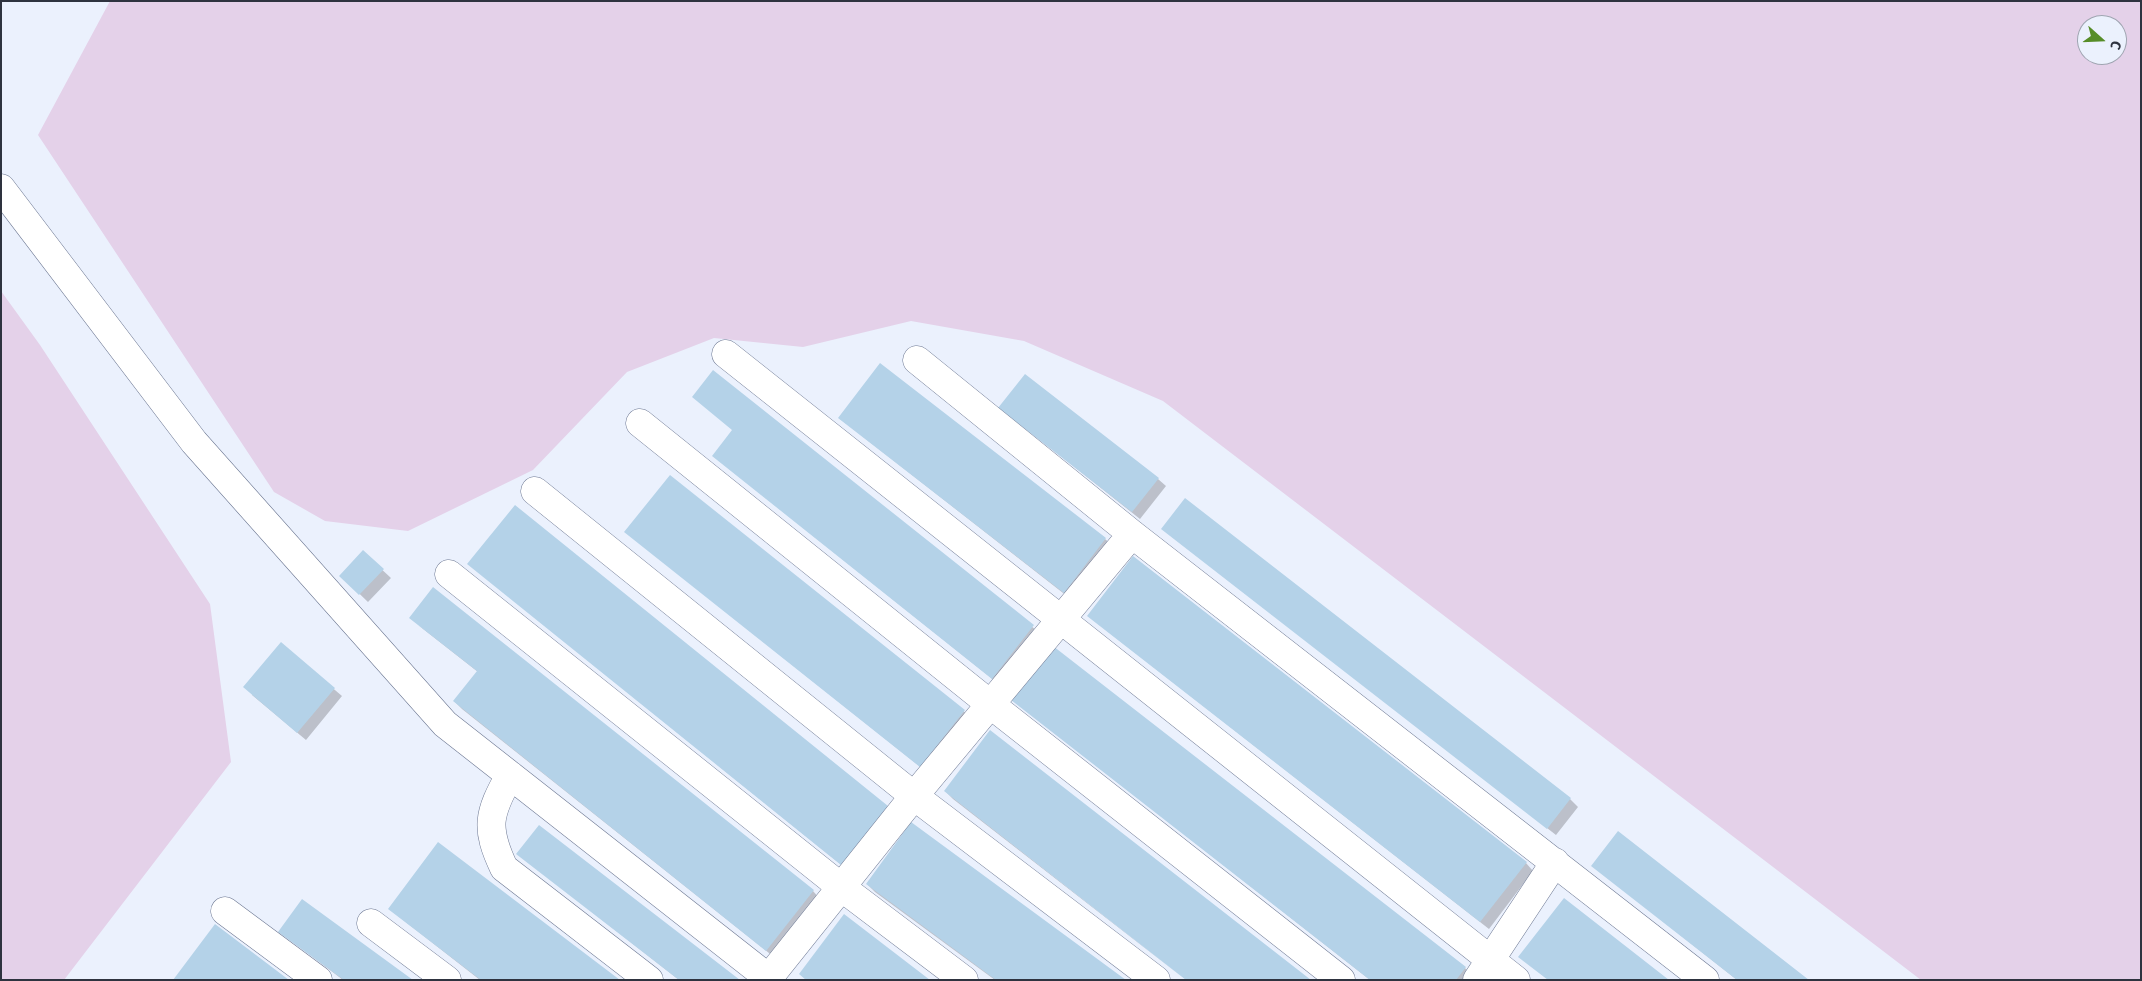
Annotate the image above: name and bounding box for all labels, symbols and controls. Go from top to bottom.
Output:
north arrow [2077,15,2127,65]
text: С [2106,38,2125,52]

